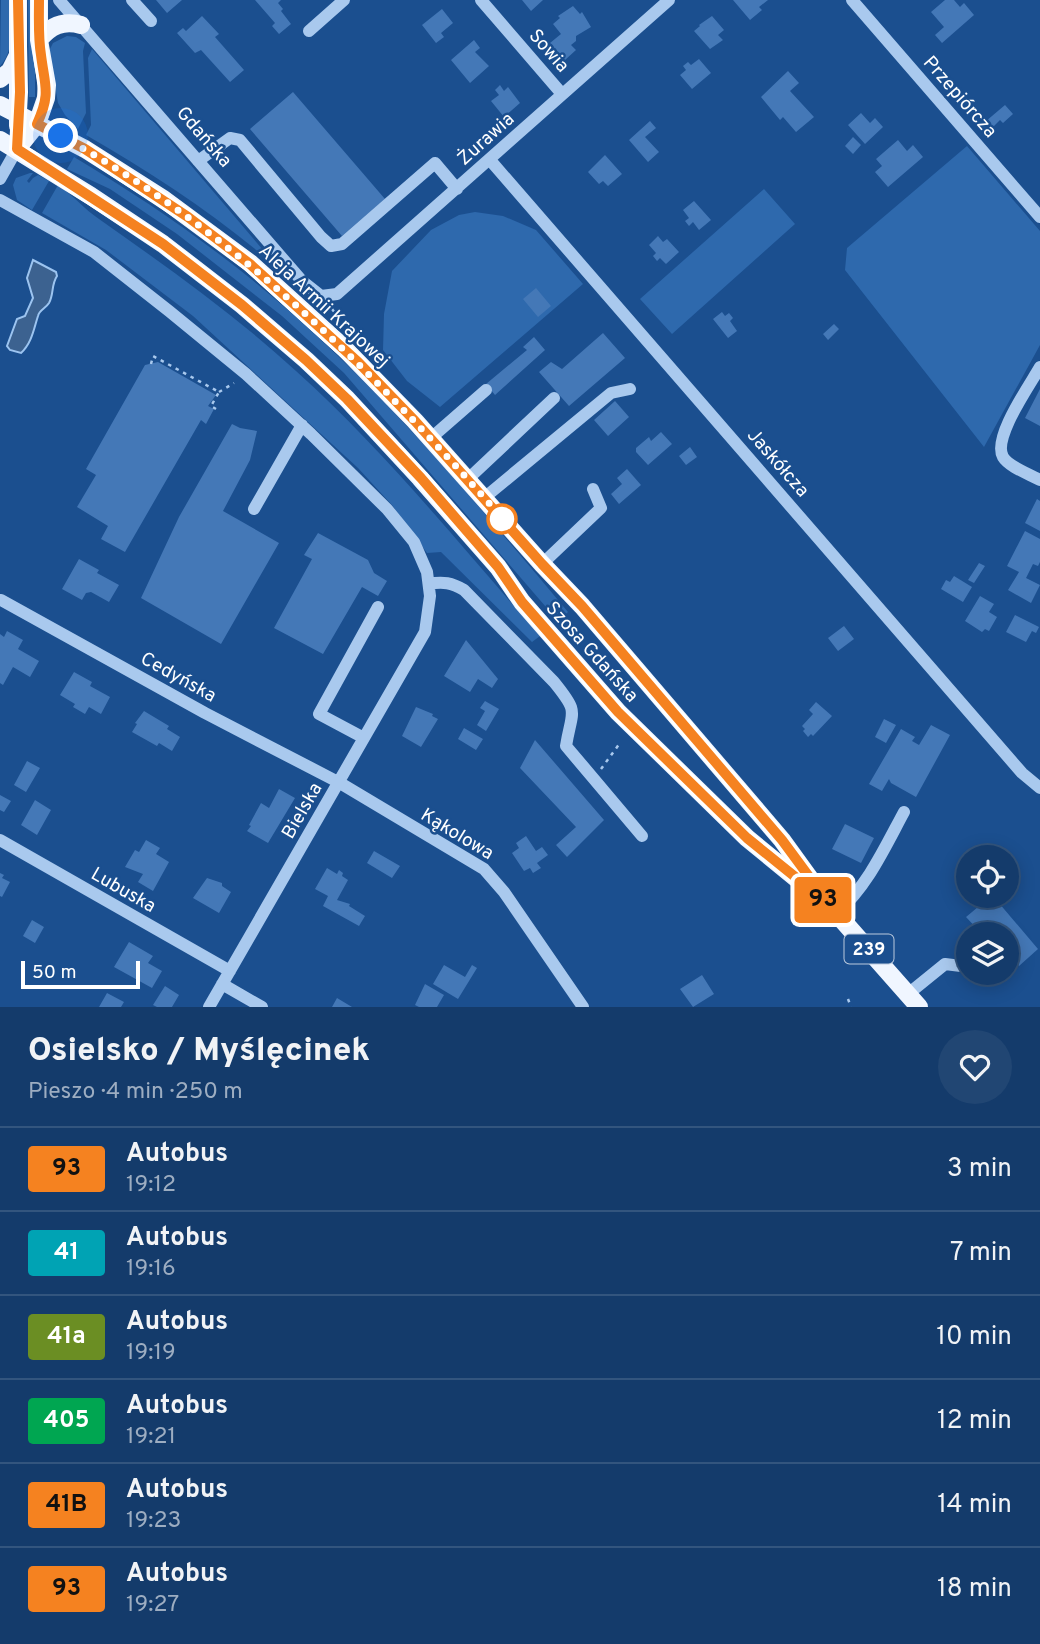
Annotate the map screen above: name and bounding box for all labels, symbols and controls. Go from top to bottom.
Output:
street label: Sowia [523,25,574,78]
street label: Przepiórcza [917,51,1002,143]
street label: Gdańska [170,102,237,173]
street label: Żurawia [452,107,520,171]
your location [43,118,78,153]
street label: Aleja Armii Krajowej [253,239,394,373]
street label: Jaskółcza [741,424,814,503]
unlabelled marker [487,504,517,534]
street label: Szosa Gdańska [540,597,643,708]
street label: Cedyńska [136,647,220,708]
street label: Bielska [277,779,328,843]
street label: Kąkolowa [416,804,498,866]
map controls [956,845,1019,985]
button: locate [956,845,1019,908]
street label: Lubuska [86,863,160,919]
line badge: 93 [792,877,854,923]
text: 93 [808,885,838,915]
button: layers [956,922,1019,985]
road number: 239 [844,934,894,964]
scale bar [21,958,140,990]
text: 50 m [32,961,77,985]
button: heart [938,1030,1012,1104]
text: Osielsko / Myślęcinek [28,1031,370,1073]
text: Pieszo · 4 min · 250 m [28,1078,243,1107]
text: Autobus [126,1138,228,1171]
text: 3 min [947,1153,1012,1186]
text: 93 [52,1154,81,1184]
text: 19:12 [126,1171,176,1200]
text: Autobus [126,1222,228,1255]
text: 7 min [950,1237,1012,1270]
text: 41 [54,1238,79,1268]
text: 19:16 [126,1255,176,1284]
text: Autobus [126,1306,228,1339]
text: 10 min [936,1321,1012,1354]
text: 41a [47,1322,86,1352]
text: 19:19 [126,1339,176,1368]
text: Autobus [126,1390,228,1423]
text: 12 min [937,1405,1012,1438]
text: 405 [44,1406,89,1436]
text: 19:21 [126,1423,176,1452]
text: Autobus [126,1474,228,1507]
text: 14 min [937,1489,1012,1522]
text: 41B [46,1490,87,1520]
text: 19:23 [126,1507,181,1536]
text: Autobus [126,1558,228,1591]
text: 18 min [937,1573,1012,1606]
text: 93 [52,1574,81,1604]
text: 19:27 [126,1591,179,1620]

